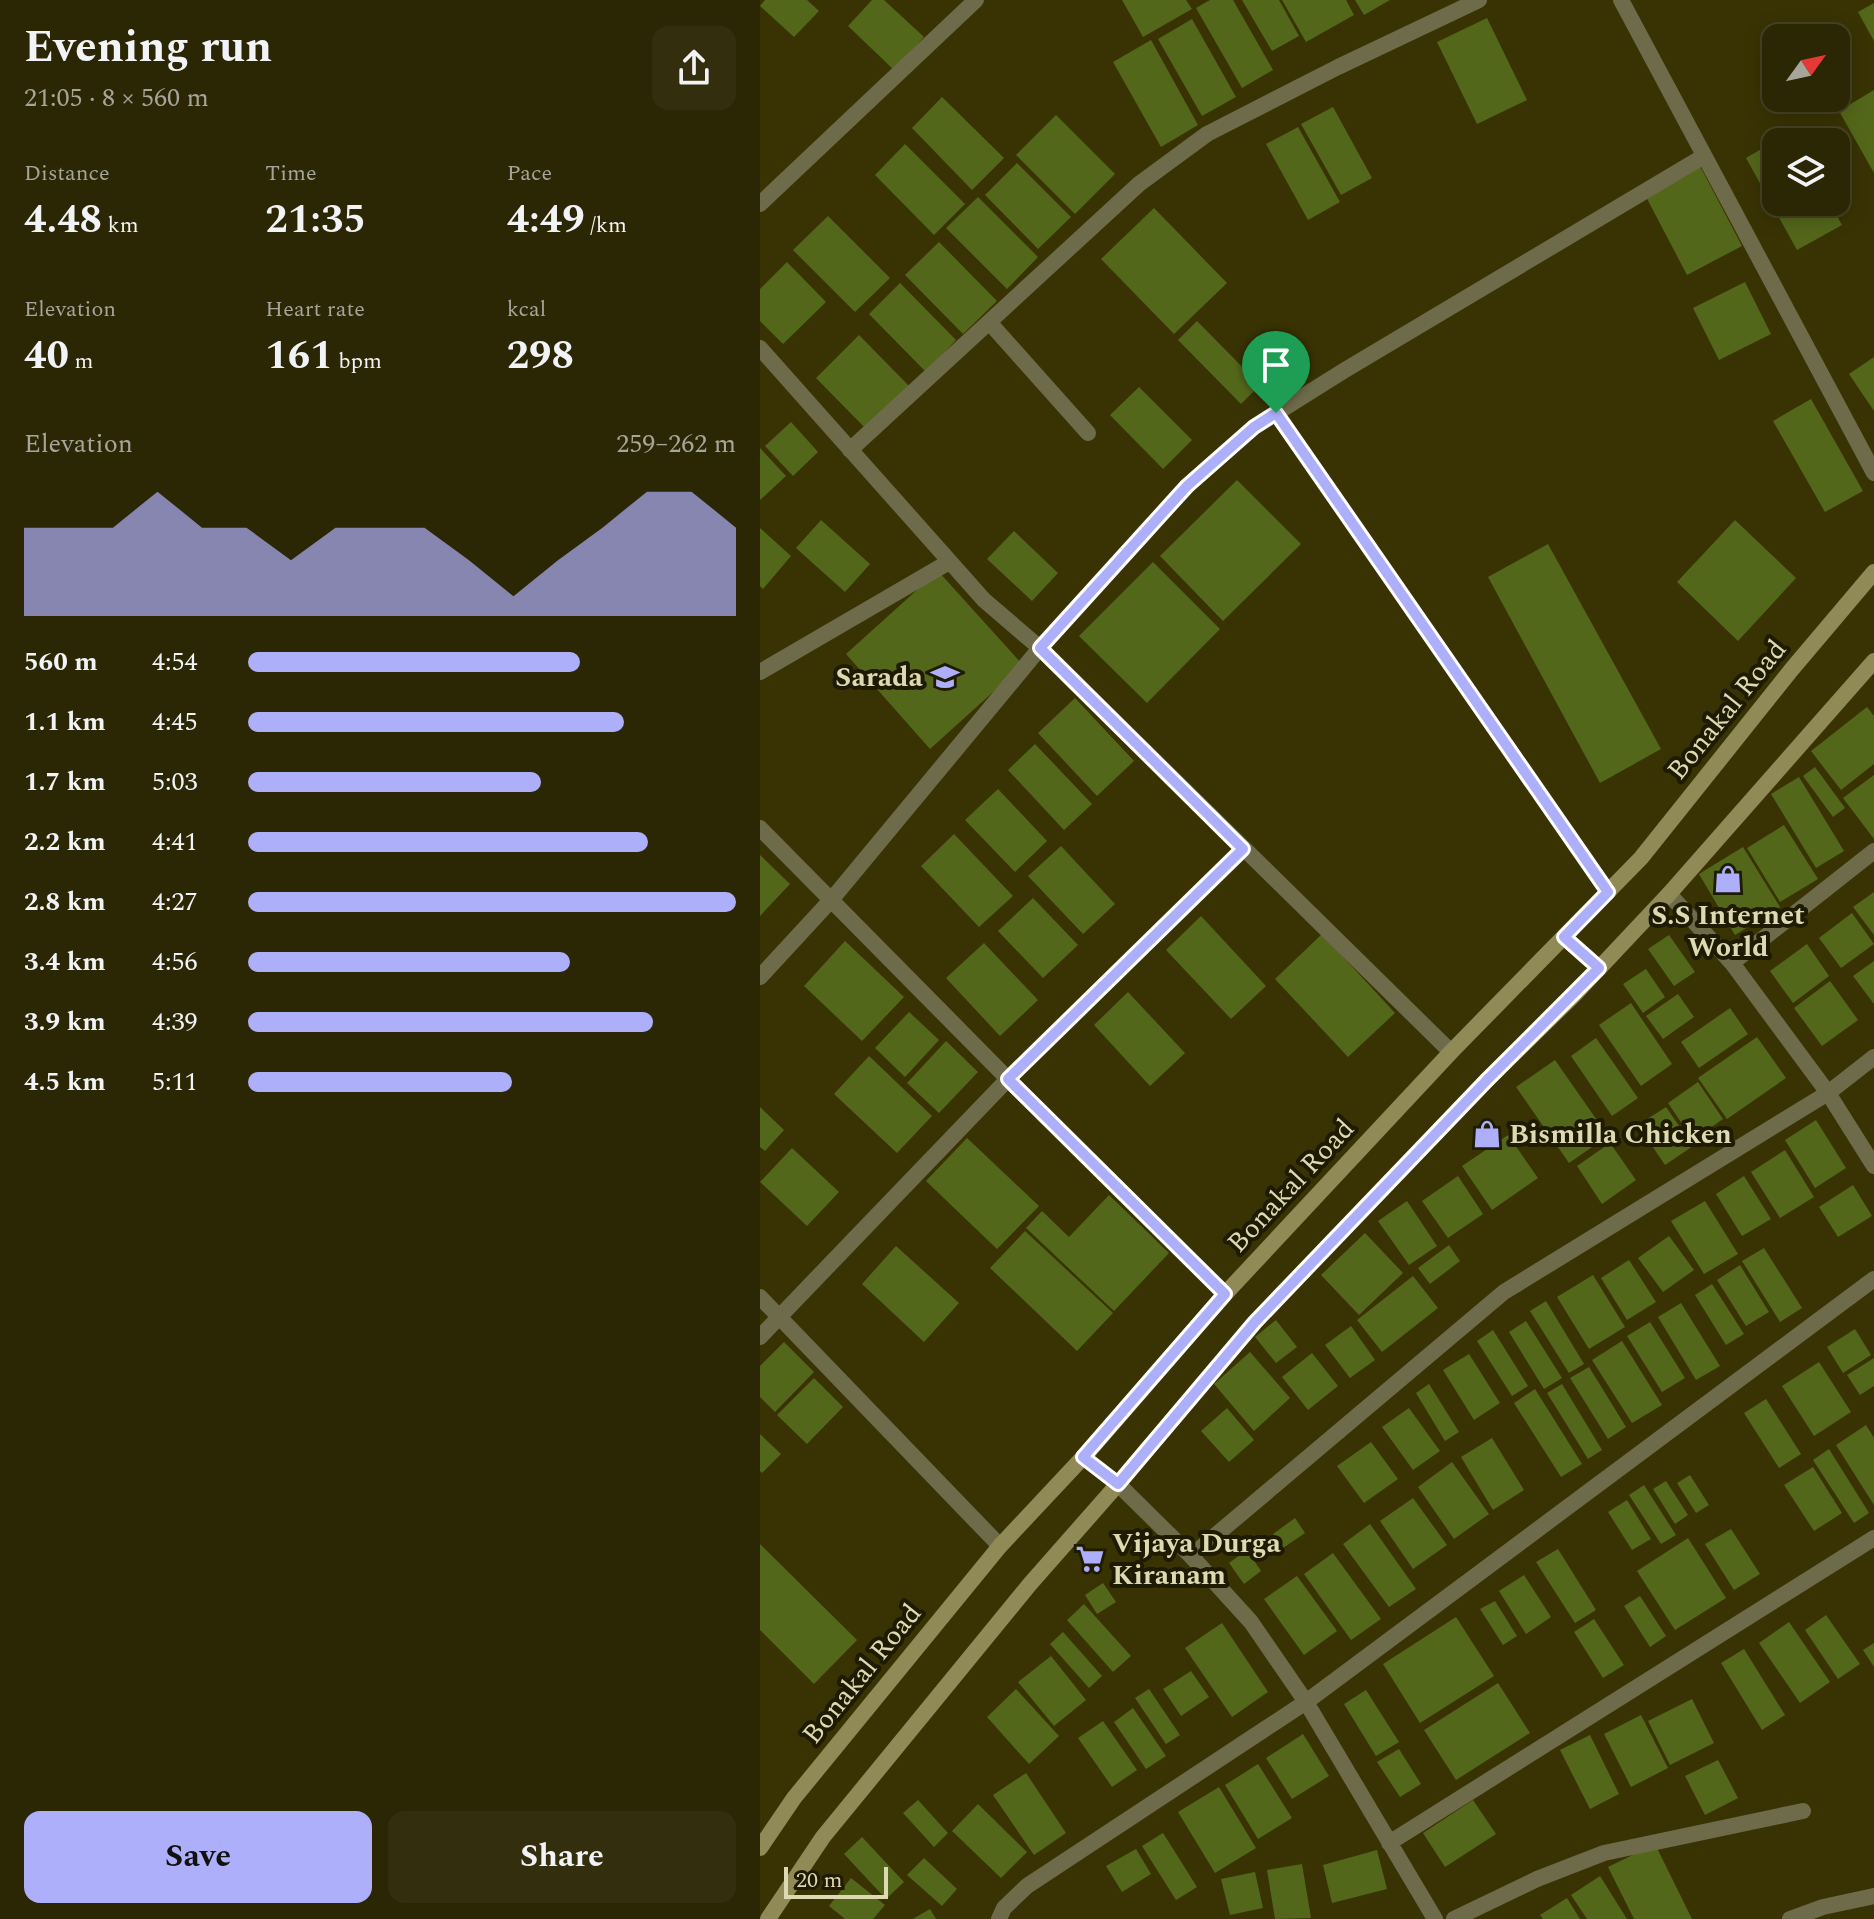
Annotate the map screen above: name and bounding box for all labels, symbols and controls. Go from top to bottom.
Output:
text: Evening run [24,14,272,81]
north arrow [1762,24,1850,112]
map controls [1762,24,1850,216]
button: share [652,26,736,110]
text: 21:05 · 8 × 560 m [24,78,209,118]
button: layers [1762,128,1850,216]
text: Distance [24,157,110,190]
text: Time [265,157,317,190]
text: Pace [507,157,552,190]
text: 4.48 [24,190,102,251]
text: 21:35 [265,190,366,251]
text: 4:49 [507,190,585,251]
text: km [102,209,139,242]
text: /km [585,209,627,242]
text: Elevation [24,293,116,326]
text: Heart rate [265,293,365,326]
text: kcal [507,293,546,326]
text: 40 [24,326,69,387]
text: 161 [265,326,333,387]
text: 298 [507,326,574,387]
pin [1242,331,1310,413]
icon: arrive [1254,343,1298,387]
text: m [69,345,93,378]
text: bpm [333,345,382,378]
text: Elevation [24,424,133,464]
text: 259–262 m [616,424,736,464]
street label: Bonakal Road [1657,630,1797,790]
text: 560 m [24,642,98,682]
text: 4:54 [152,642,198,682]
place label: Sarada [835,656,924,699]
school or university icon: Sarada [930,662,960,692]
text: 1.1 km [24,702,106,742]
text: 4:45 [152,702,198,742]
text: 1.7 km [24,762,106,802]
text: 5:03 [152,762,198,802]
text: 2.2 km [24,822,106,862]
text: 4:41 [152,822,198,862]
shop icon: S.S Internet World [1713,864,1743,894]
text: 2.8 km [24,882,106,922]
text: 4:27 [152,882,198,922]
place label: S.S Internet World [1651,894,1805,969]
text: 3.4 km [24,942,106,982]
text: 4:56 [152,942,198,982]
text: 3.9 km [24,1002,106,1042]
text: 4:39 [152,1002,198,1042]
text: 4.5 km [24,1062,106,1102]
text: 5:11 [152,1062,198,1102]
street label: Bonakal Road [1217,1109,1365,1263]
place label: Bismilla Chicken [1509,1113,1732,1156]
shop icon: Bismilla Chicken [1472,1119,1502,1149]
place label: Vijaya Durga Kiranam [1112,1522,1281,1597]
supermarket icon: Vijaya Durga Kiranam [1075,1544,1105,1574]
street label: Bonakal Road [792,1594,932,1754]
button: Save [24,1811,372,1903]
button: Share [388,1811,736,1903]
scale bar [784,1863,888,1899]
text: 20 m [796,1864,842,1897]

